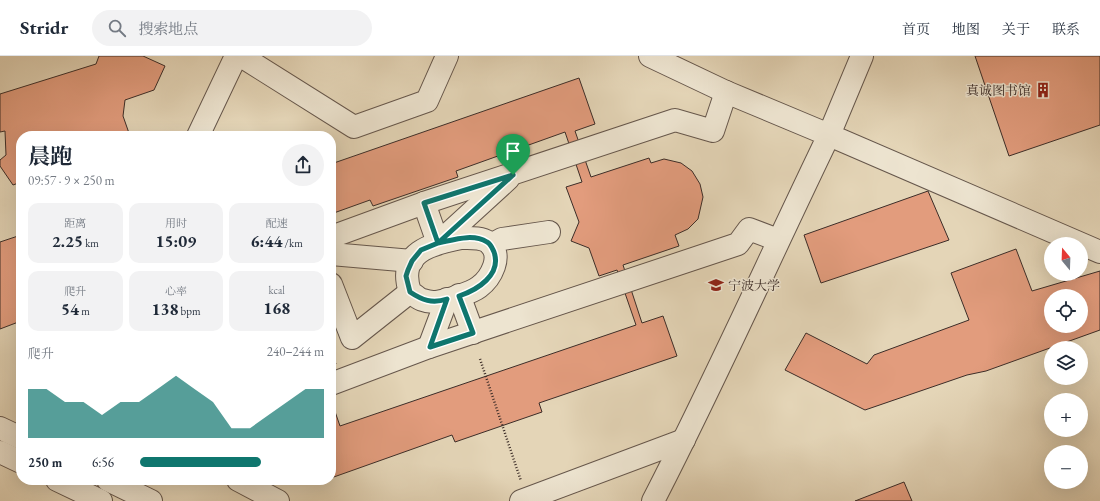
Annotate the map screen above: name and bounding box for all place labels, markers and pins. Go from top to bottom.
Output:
building icon: 真诚图书馆 [1034,81,1052,99]
place label: 真诚图书馆 [966,82,1031,99]
pin [496,134,530,175]
school or university icon: 宁波大学 [707,276,725,294]
place label: 宁波大学 [728,277,780,294]

